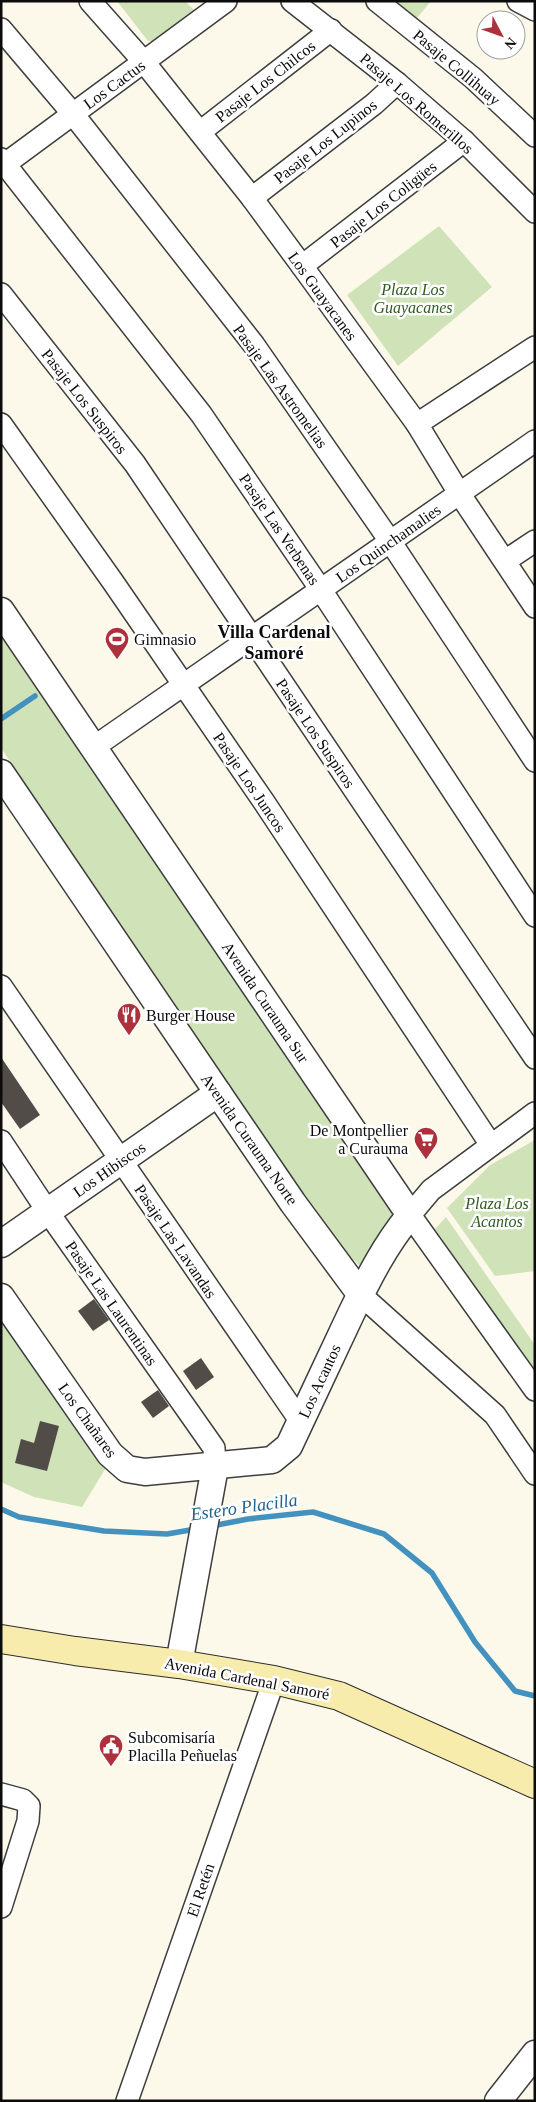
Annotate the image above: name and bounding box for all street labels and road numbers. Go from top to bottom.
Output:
street label: Pasaje Collihuay [409,26,504,109]
street label: Pasaje Los Chilcos [212,37,319,126]
street label: Pasaje Los Romerillos [356,50,477,158]
street label: Los Cactus [80,57,148,112]
street label: Pasaje Los Lupinos [271,96,381,187]
street label: Pasaje Los Coligües [327,158,440,252]
street label: Los Guayacanes [284,249,360,344]
street label: Pasaje Las Astromelias [229,321,331,452]
street label: Pasaje Los Suspiros [38,346,131,458]
street label: Pasaje Las Verbenas [235,471,323,589]
street label: Los Quinchamalies [333,501,444,586]
street label: Pasaje Los Suspiros [272,675,358,792]
street label: Pasaje Los Juncos [209,729,289,836]
street label: Avenida Curauma Sur [219,939,313,1066]
street label: Avenida Curauma Norte [198,1070,301,1208]
street label: Los Hibiscos [70,1138,149,1200]
street label: Pasaje Las Lavandas [130,1181,220,1302]
street label: Pasaje Las Laurentinas [62,1238,161,1369]
street label: Los Acantos [295,1342,344,1421]
street label: Los Chañares [55,1380,120,1461]
street label: Avenida Cardenal Samoré [163,1654,331,1703]
street label: El Retén [183,1861,218,1919]

